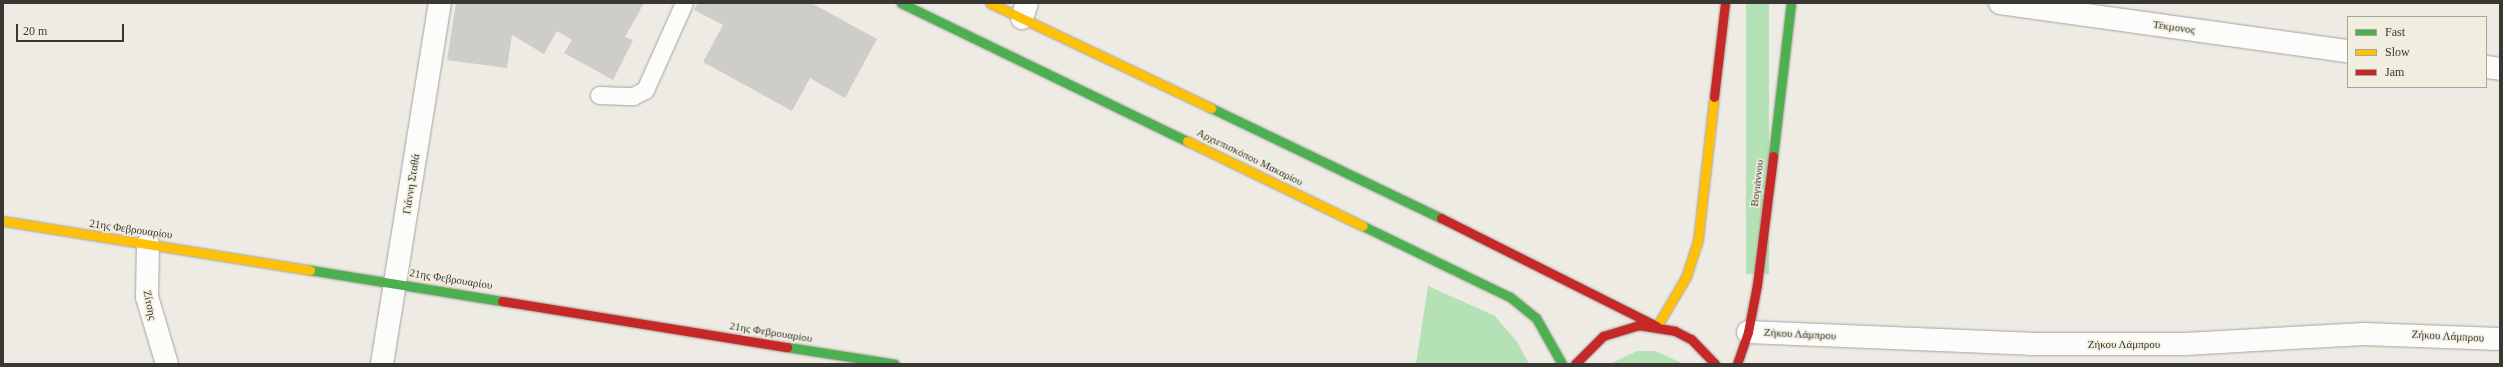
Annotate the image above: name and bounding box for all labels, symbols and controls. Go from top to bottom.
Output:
scale bar [18,16,126,42]
legend [2347,16,2487,88]
street label: Τέκμονος [2152,18,2196,36]
text: 20 m [23,24,47,38]
text: Fast [2385,25,2405,39]
text: Slow [2385,45,2410,59]
text: Jam [2385,65,2404,79]
street label: Αρχιεπισκόπου Μακαρίου [1195,126,1305,188]
street label: Γιάννη Σταθά [400,153,422,215]
street label: Βογιάννου [1748,159,1766,207]
street label: 21ης Φεβρουαρίου [89,217,173,241]
street label: 21ης Φεβρουαρίου [409,266,493,292]
street label: Ζίτσης [141,289,159,321]
street label: 21ης Φεβρουαρίου [729,319,813,345]
street label: Ζήκου Λάμπρου [1763,325,1837,343]
street label: Ζήκου Λάμπρου [2411,327,2485,345]
street label: Ζήκου Λάμπρου [2087,337,2161,351]

